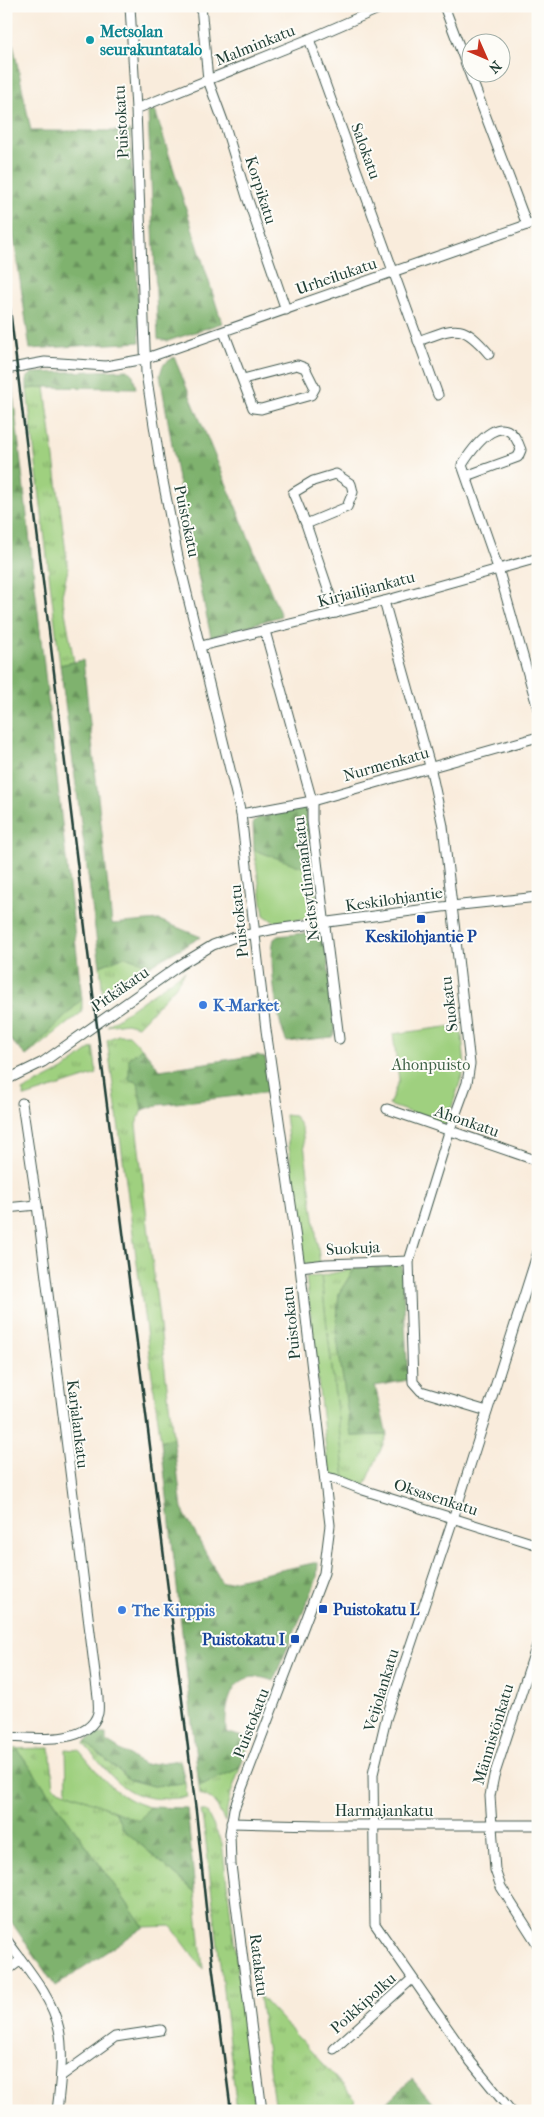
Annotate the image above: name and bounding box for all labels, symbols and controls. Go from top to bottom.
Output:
street label: Malminkatu [212,20,298,70]
place label: Metsolan seurakuntatalo [99,22,202,59]
north arrow [462,32,512,82]
marker: Metsolan seurakuntatalo [84,34,96,46]
text: N [485,57,505,77]
street label: Puistokatu [110,85,132,159]
street label: Salokatu [347,120,385,182]
street label: Korpikatu [241,154,281,226]
street label: Urheilukatu [293,253,379,299]
street label: Puistokatu [170,483,204,559]
street label: Kirjailijankatu [315,567,417,611]
street label: Nurmenkatu [341,743,431,785]
street label: Neitsytlinnankatu [289,816,323,942]
street label: Puistokatu [226,883,252,959]
street label: Keskilohjantie [344,883,444,915]
marker: Keskilohjantie P [415,913,427,925]
place label: Keskilohjantie P [365,927,477,946]
street label: Pitkäkatu [88,962,152,1016]
street label: Suokatu [436,975,462,1033]
place label: K-Market [213,996,279,1015]
marker: K-Market [197,999,209,1011]
park label: Ahonpuisto [391,1055,470,1074]
street label: Ahonkatu [431,1101,502,1141]
street label: Suokuja [326,1237,381,1259]
street label: Puistokatu [278,1285,304,1361]
street label: Karjalankatu [63,1379,93,1469]
street label: Oksasenkatu [391,1474,481,1520]
place label: Puistokatu L [333,1600,420,1619]
place label: The Kirppis [131,1601,215,1621]
marker: Puistokatu L [317,1603,329,1615]
marker: The Kirppis [116,1604,128,1616]
place label: Puistokatu I [202,1630,286,1649]
marker: Puistokatu I [289,1633,301,1645]
street label: Veijolankatu [359,1646,403,1735]
street label: Männistönkatu [469,1681,517,1787]
street label: Puistokatu [229,1685,273,1761]
street label: Harmajankatu [335,1801,433,1820]
street label: Ratakatu [246,1933,272,1997]
street label: Poikkipolku [326,1969,400,2037]

